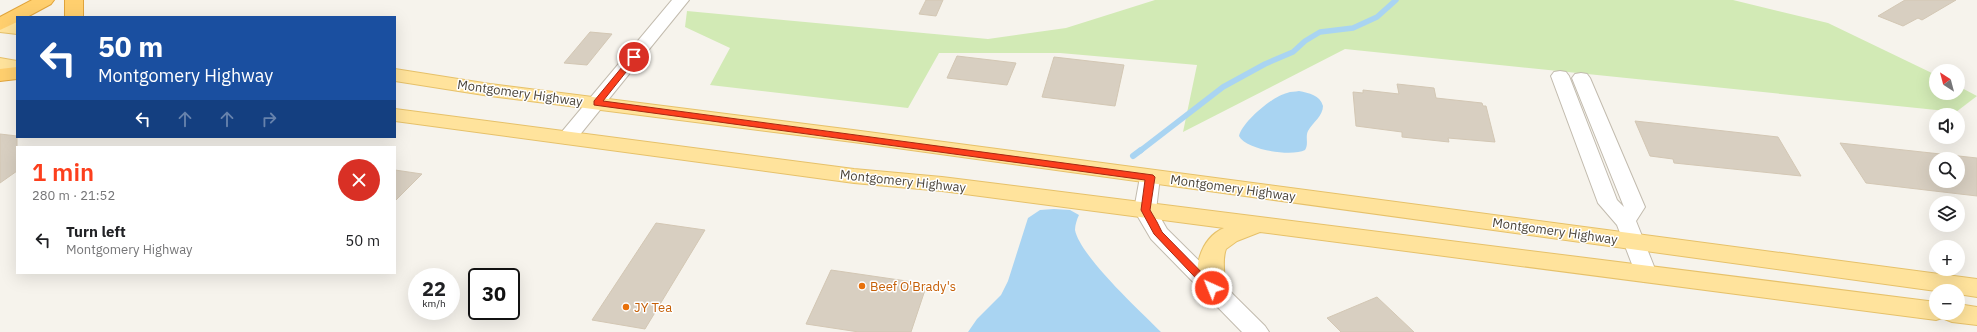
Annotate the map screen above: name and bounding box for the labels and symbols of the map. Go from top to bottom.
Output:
pin [617,40,651,74]
north arrow [1929,64,1965,100]
street label: Montgomery Highway [456,76,584,110]
street label: Montgomery Highway [839,166,967,196]
street label: Montgomery Highway [1169,171,1297,205]
street label: Montgomery Highway [1491,214,1619,248]
position arrow [1191,267,1233,309]
speed limit sign: 30 [468,268,520,320]
place label: Beef O'Brady's [870,278,956,295]
marker: Beef O'Brady's [857,281,867,291]
place label: JY Tea [634,299,672,316]
marker: JY Tea [621,302,631,312]

